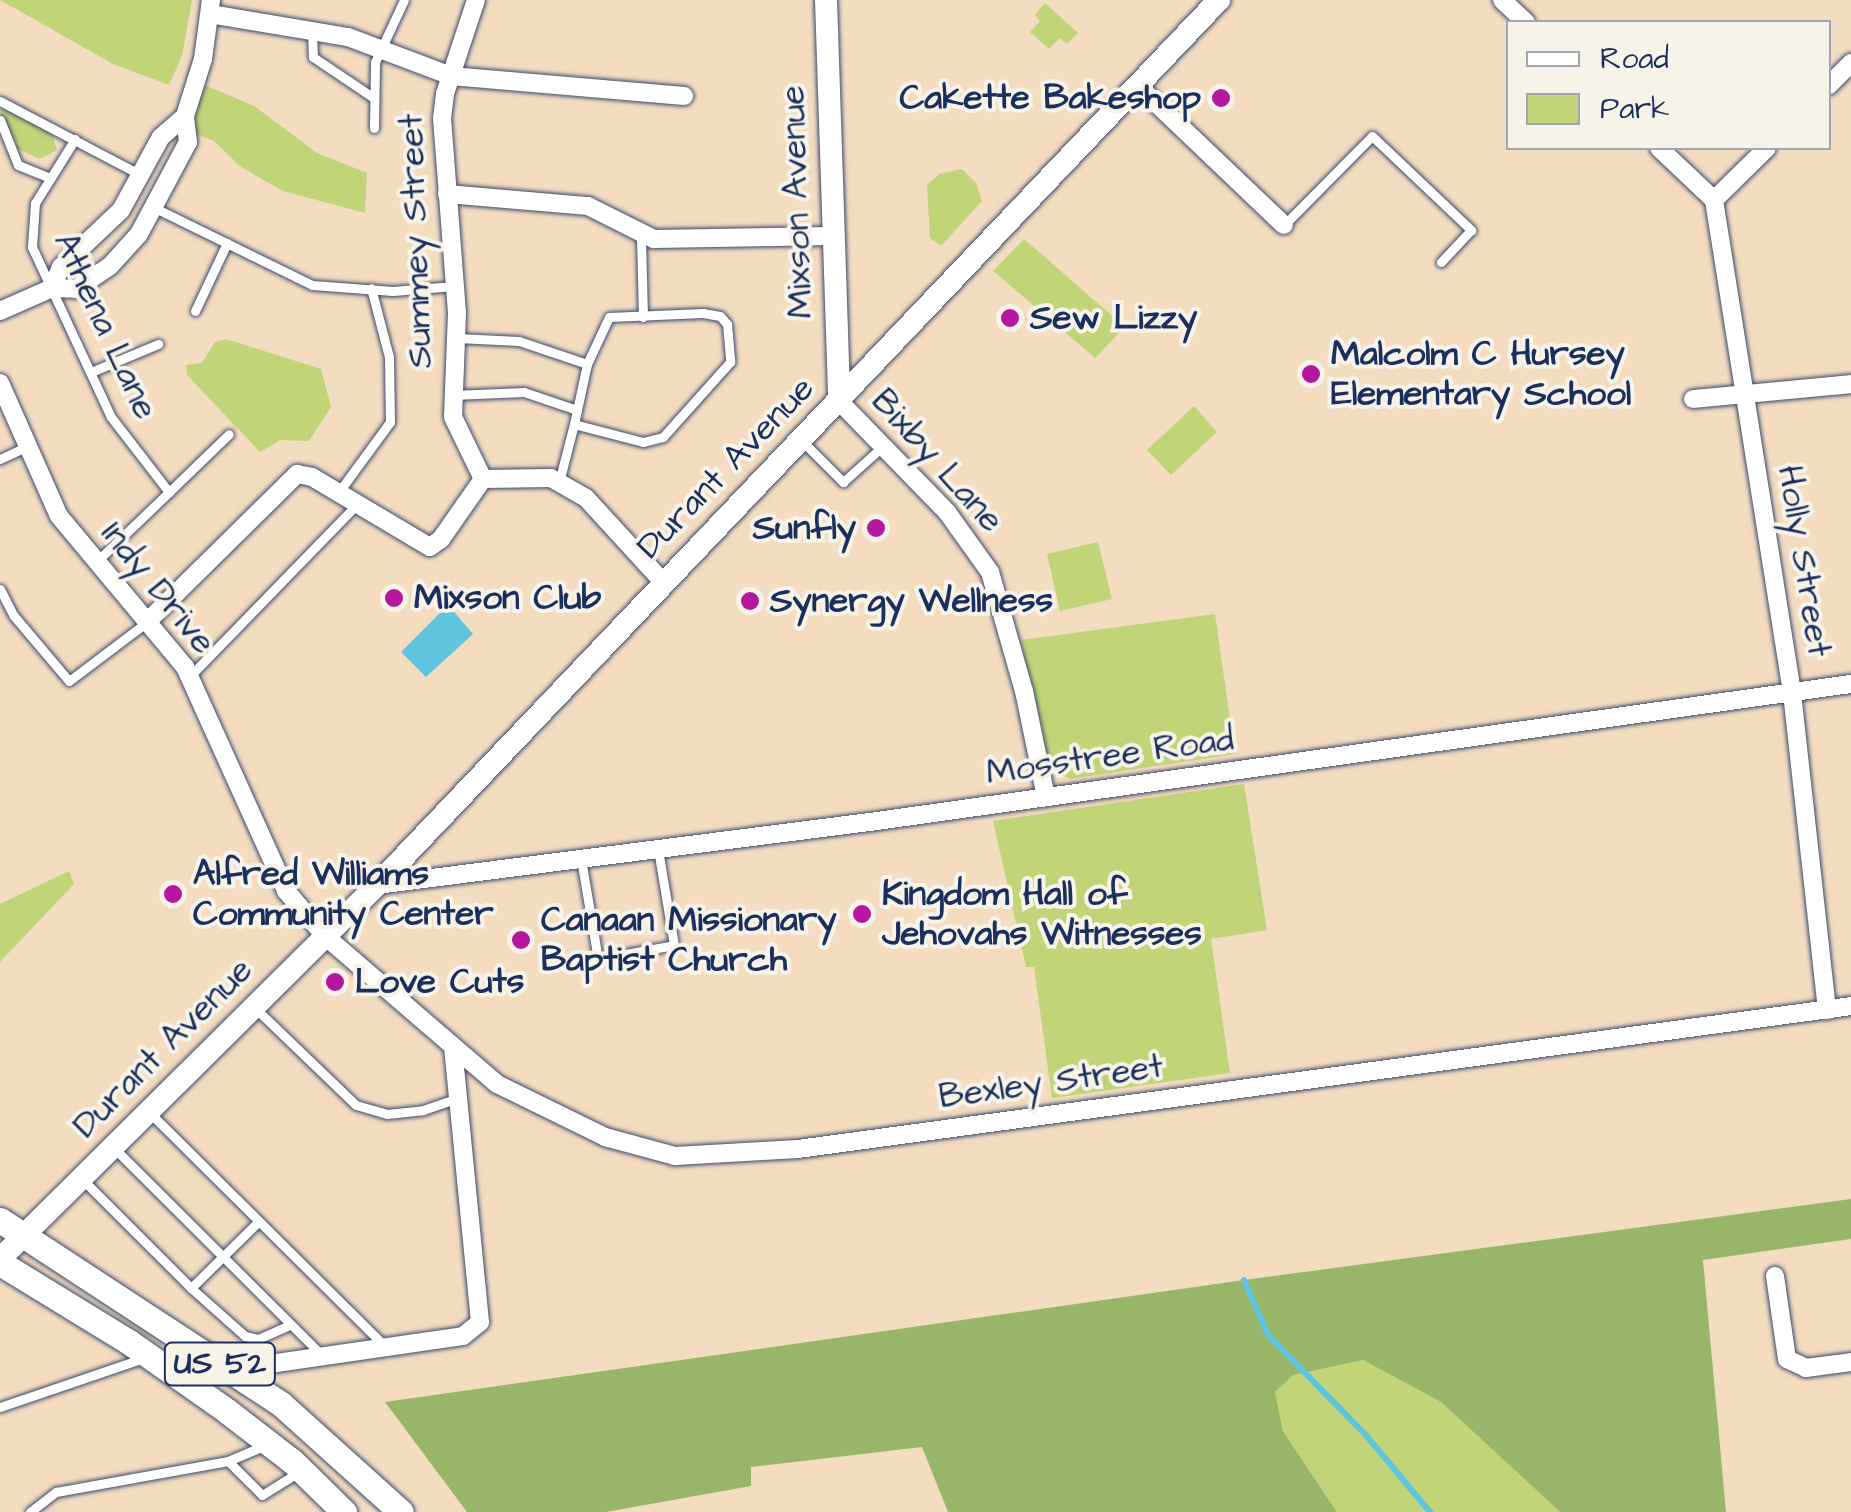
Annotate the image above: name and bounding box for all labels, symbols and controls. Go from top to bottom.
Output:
legend [1506,20,1831,150]
text: Road [1600,38,1669,80]
place label: Cakette Bakeshop [900,77,1201,119]
street label: Mixson Avenue [772,85,822,319]
marker: Cakette Bakeshop [1210,87,1232,109]
text: Park [1600,88,1669,130]
street label: Summey Street [391,113,441,369]
street label: Athena Lane [44,226,166,426]
place label: Sew Lizzy [1030,297,1197,339]
marker: Sew Lizzy [999,307,1021,329]
place label: Malcolm C Hursey Elementary School [1331,333,1631,415]
marker: Malcolm C Hursey Elementary School [1300,363,1322,385]
street label: Durant Avenue [629,368,823,568]
street label: Bixby Lane [862,381,1012,541]
street label: Holly Street [1768,462,1840,660]
place label: Sunfly [753,507,856,549]
street label: Indy Drive [92,513,224,663]
marker: Sunfly [865,517,887,539]
place label: Mixson Club [414,577,601,619]
place label: Synergy Wellness [770,580,1053,622]
marker: Mixson Club [383,587,405,609]
marker: Synergy Wellness [739,590,761,612]
street label: Mosstree Road [984,718,1236,794]
place label: Alfred Williams Community Center [193,853,494,935]
place label: Kingdom Hall of Jehovahs Witnesses [882,873,1202,955]
marker: Alfred Williams Community Center [162,883,184,905]
place label: Canaan Missionary Baptist Church [541,899,836,981]
marker: Kingdom Hall of Jehovahs Witnesses [851,903,873,925]
marker: Canaan Missionary Baptist Church [510,929,532,951]
street label: Durant Avenue [64,949,262,1147]
place label: Love Cuts [355,961,524,1003]
marker: Love Cuts [324,971,346,993]
street label: Bexley Street [936,1045,1166,1119]
road number: US 52 [162,1337,278,1391]

